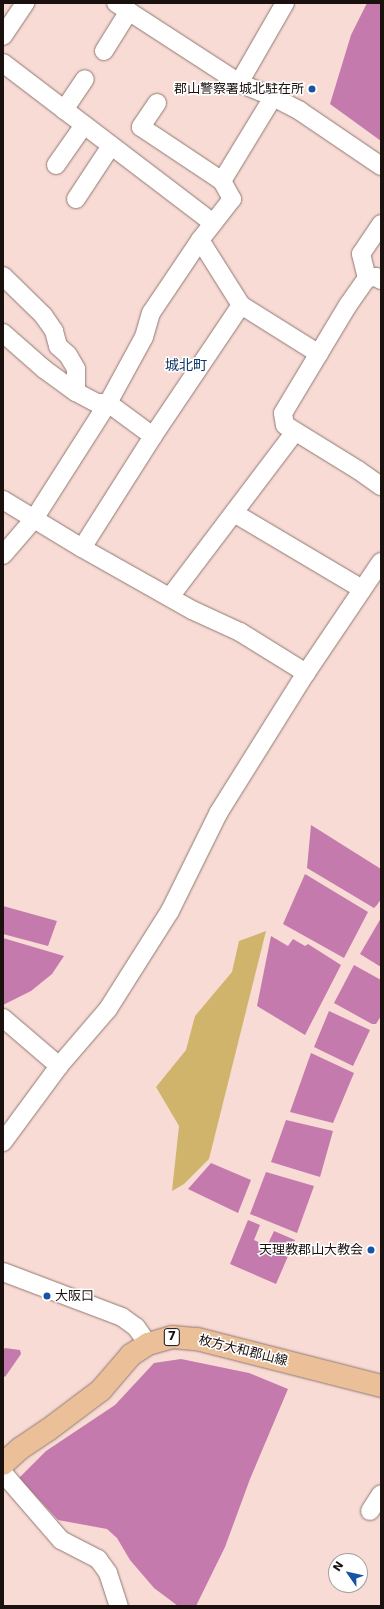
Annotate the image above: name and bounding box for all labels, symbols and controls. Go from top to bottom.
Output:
place label: 郡山警察署城北駐在所 [174,81,304,97]
marker: 郡山警察署城北駐在所 [307,84,317,94]
district label: 城北町 [165,357,207,373]
place label: 天理教郡山大教会 [259,1242,363,1258]
marker: 天理教郡山大教会 [366,1245,376,1255]
place label: 大阪口 [55,1288,94,1304]
marker: 大阪口 [42,1291,52,1301]
road number: 7 [163,1327,181,1347]
street label: 枚方大和郡山線 [197,1332,289,1370]
north arrow [328,1553,368,1593]
text: N [330,1559,346,1574]

